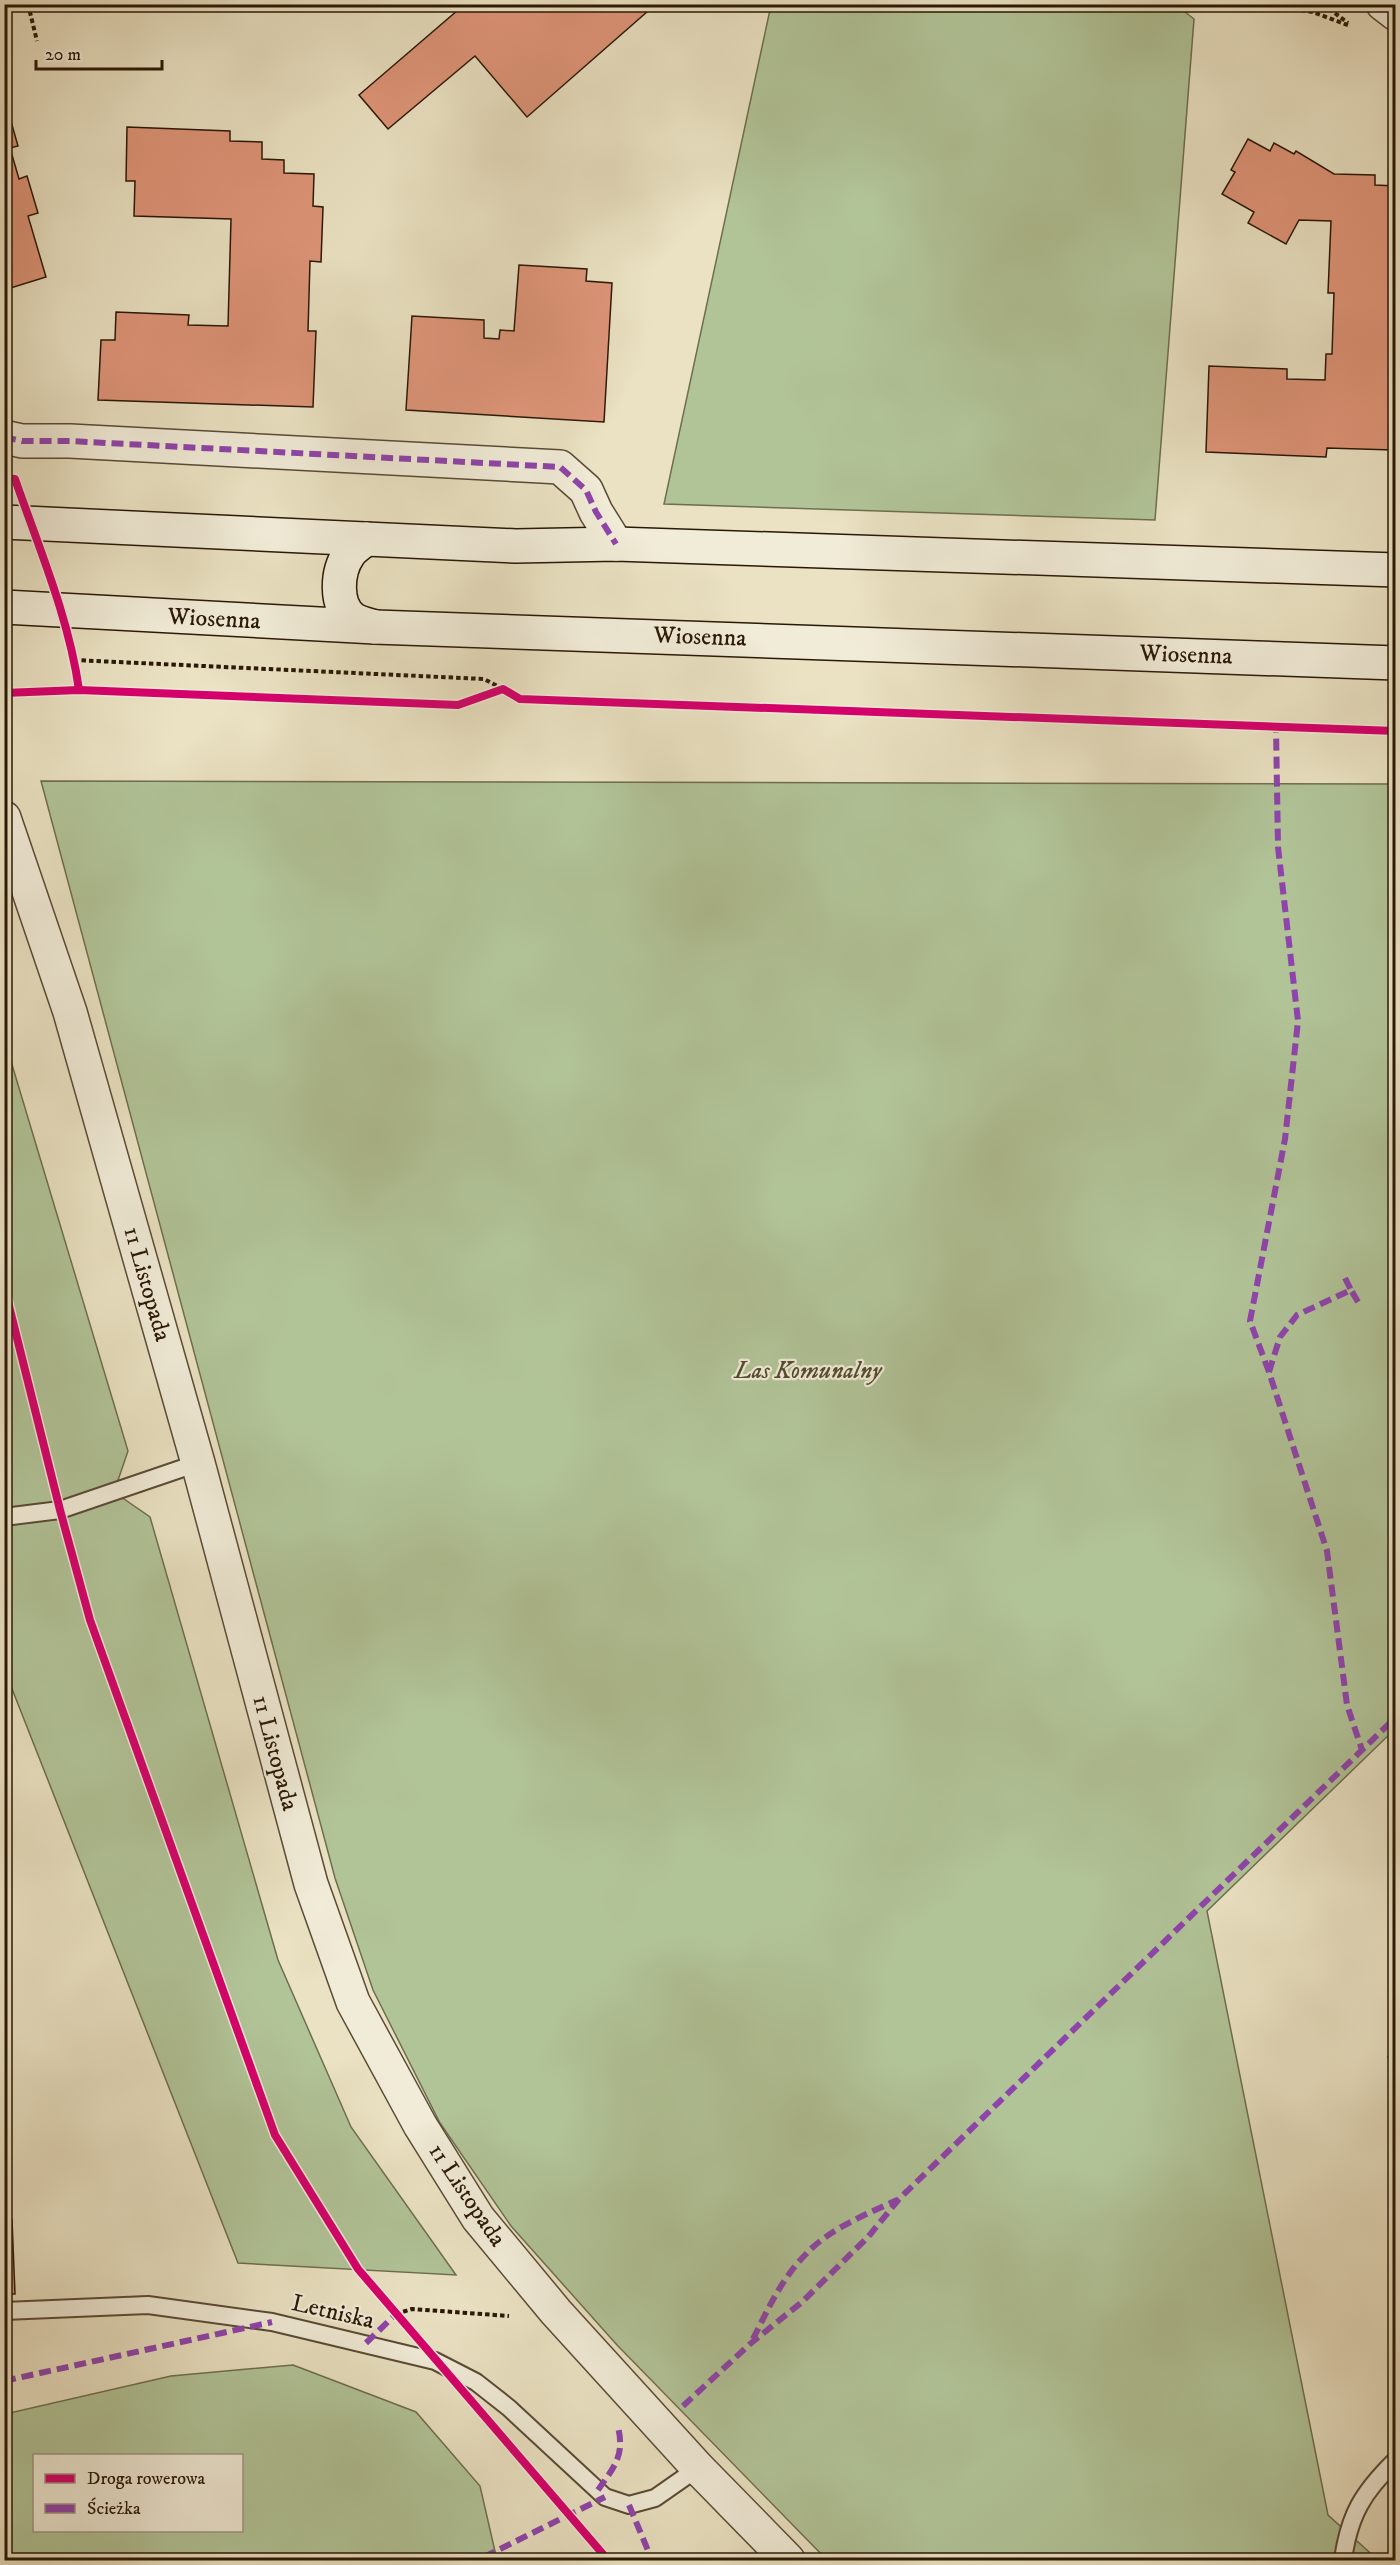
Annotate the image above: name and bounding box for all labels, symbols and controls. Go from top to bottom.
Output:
scale bar [36,33,162,71]
text: 20 m [45,44,81,66]
street label: Wiosenna [166,602,262,636]
street label: Wiosenna [652,620,748,654]
street label: Wiosenna [1138,638,1234,672]
street label: 11 Listopada [116,1223,178,1346]
park label: Las Komunalny [732,1356,883,1386]
street label: 11 Listopada [245,1692,305,1815]
street label: 11 Listopada [422,2138,513,2253]
street label: Letniska [289,2288,378,2336]
legend [33,2454,243,2532]
text: Droga rowerowa [87,2468,205,2490]
text: Ścieżka [87,2497,141,2520]

